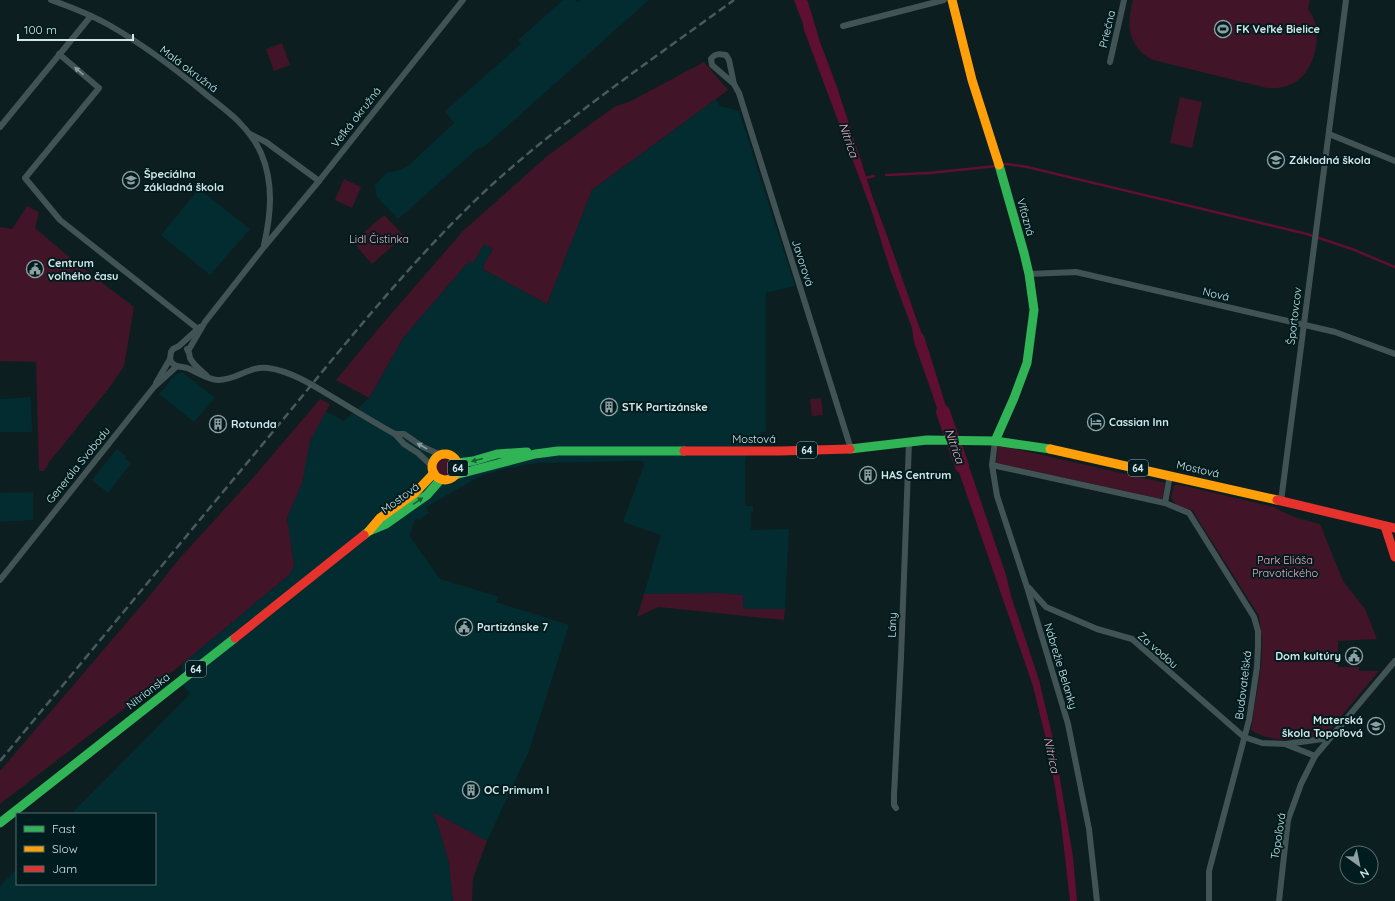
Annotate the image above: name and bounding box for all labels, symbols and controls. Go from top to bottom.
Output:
street label: Priečna [1096,9,1118,49]
scale bar [18,16,133,42]
sports icon: FK Veľké Bielice [1213,19,1233,39]
text: 100 m [24,22,57,37]
place label: FK Veľké Bielice [1236,22,1320,36]
street label: Malá okružná [157,43,221,95]
one-way arrow [74,67,85,76]
street label: Veľká okružná [328,84,384,150]
water label: Nitrica [836,121,862,160]
school or university icon: Základná škola [1266,150,1286,170]
place label: Základná škola [1289,153,1371,167]
place label: Špeciálna základná škola [144,167,224,194]
school or university icon: Špeciálna základná škola [121,170,141,190]
street label: Víťazná [1014,197,1038,237]
park label: Lidl Čistinka [349,232,409,246]
street label: Javorová [789,238,817,288]
place label: Centrum voľného času [48,256,119,283]
public building icon: Centrum voľného času [25,259,45,279]
street label: Nová [1201,284,1231,304]
street label: Športovcov [1284,286,1304,346]
building icon: STK Partizánske [599,397,619,417]
place label: STK Partizánske [622,400,708,414]
hotel icon: Cassian Inn [1086,412,1106,432]
building icon: Rotunda [208,414,228,434]
place label: Cassian Inn [1109,415,1169,429]
place label: Rotunda [231,417,277,431]
street label: Generála Svobodu [43,424,113,506]
water label: Nitrica [942,427,968,466]
street label: Mostová [732,432,776,446]
one-way arrow [416,442,428,449]
road number: 64 [797,442,817,458]
one-way arrow [471,457,483,463]
street label: Mostová [1175,457,1221,481]
road number: 64 [448,460,468,476]
road number: 64 [1128,460,1148,476]
building icon: HAS Centrum [858,465,878,485]
place label: HAS Centrum [881,468,951,482]
street label: Mostová [378,480,422,516]
one-way arrow [412,497,423,505]
park label: Park Eliáša Pravotického [1252,553,1318,580]
street label: Lány [885,612,899,638]
public building icon: Partizánske 7 [454,617,474,637]
place label: Partizánske 7 [477,620,548,634]
street label: Nábrežie Belanky [1041,621,1081,711]
street label: Za vodou [1135,629,1181,671]
public building icon: Dom kultúry [1344,646,1364,666]
place label: Dom kultúry [1275,649,1341,663]
street label: Budovateľská [1232,650,1254,720]
road number: 64 [186,661,206,677]
street label: Nitrianska [123,670,173,712]
place label: Materská škola Topoľová [1282,713,1363,740]
school or university icon: Materská škola Topoľová [1366,716,1386,736]
water label: Nitrica [1041,736,1063,775]
building icon: OC Primum I [461,780,481,800]
place label: OC Primum I [484,783,549,797]
street label: Topoľová [1267,812,1289,860]
legend [16,813,156,885]
text: Fast [52,821,76,836]
text: Slow [52,841,78,856]
north arrow [1339,845,1379,885]
text: Jam [52,861,77,876]
text: N [1357,865,1372,881]

